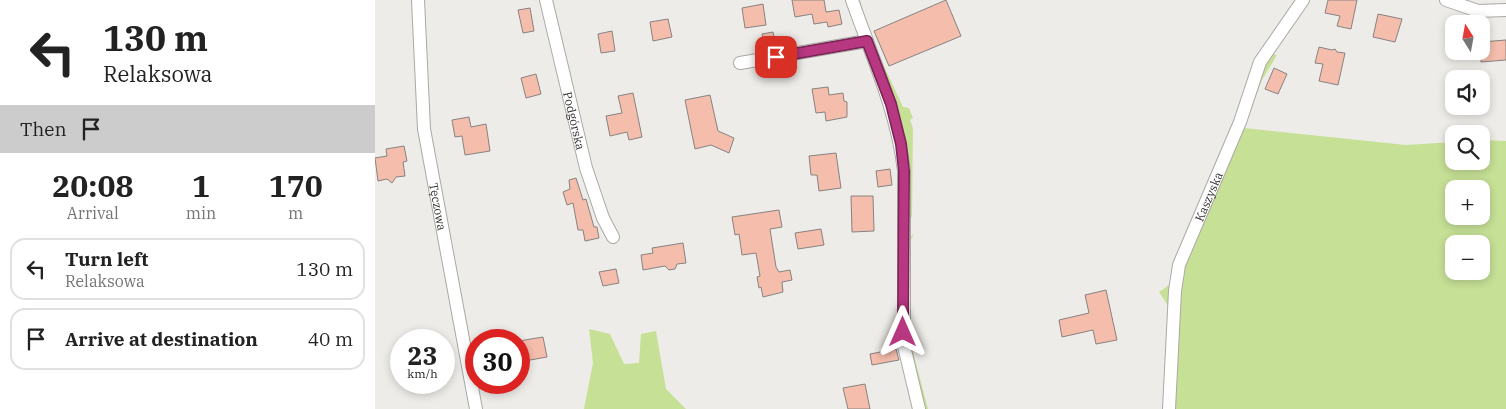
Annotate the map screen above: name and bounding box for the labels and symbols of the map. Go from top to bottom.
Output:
north arrow [1445,15,1490,60]
pin [755,36,797,78]
street label: Podgórska [561,90,589,152]
street label: Kaszyska [1191,169,1226,223]
street label: Tęczowa [427,181,450,232]
position arrow [876,305,928,357]
speed limit sign: 30 [465,329,530,394]

